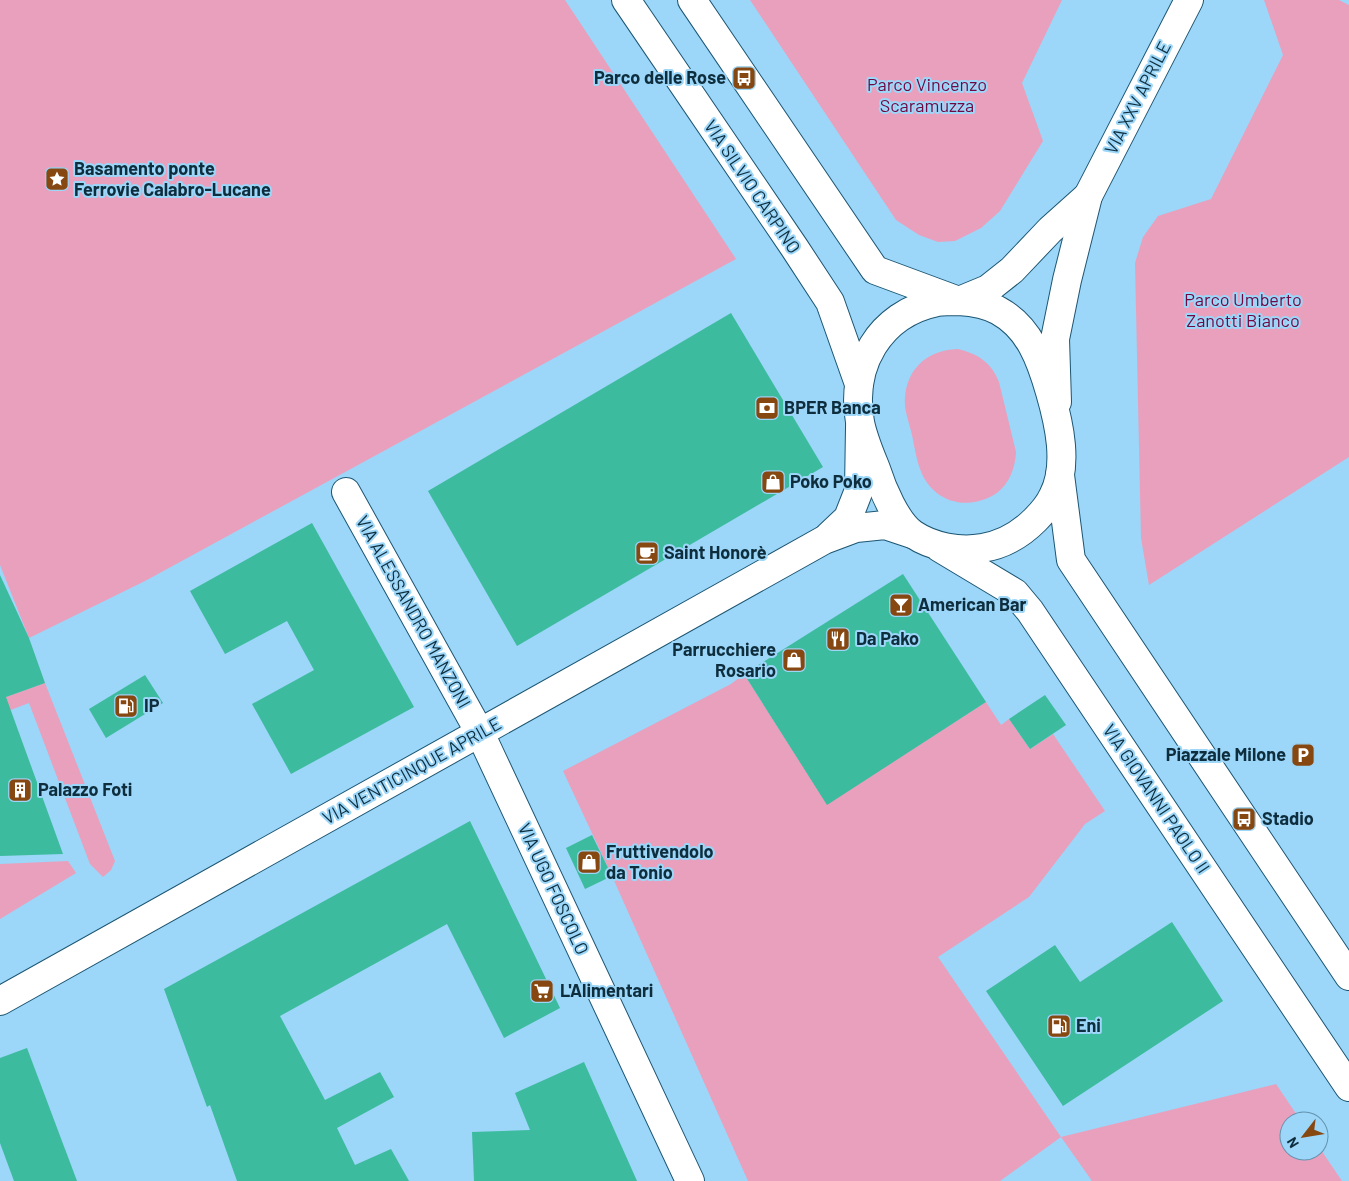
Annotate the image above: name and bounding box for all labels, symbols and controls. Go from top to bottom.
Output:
street label: VIA XXV APRILE [1099,37,1175,158]
bus stop icon: Parco delle Rose [731,65,757,91]
place label: Parco delle Rose [594,66,726,88]
park label: Parco Vincenzo Scaramuzza [867,73,987,116]
street label: VIA SILVIO CARPINO [700,116,806,257]
place label: Basamento ponte Ferrovie Calabro-Lucane [74,157,271,200]
place icon: Basamento ponte Ferrovie Calabro-Lucane [44,166,70,192]
park label: Parco Umberto Zanotti Bianco [1184,288,1302,331]
bank icon: BPER Banca [754,395,780,421]
place label: BPER Banca [784,396,881,418]
shop icon: Poko Poko [760,469,786,495]
place label: Poko Poko [790,470,872,492]
street label: VIA ALESSANDRO MANZONI [352,511,476,712]
cafe icon: Saint Honorè [634,540,660,566]
place label: Saint Honorè [664,541,767,563]
bar icon: American Bar [888,592,914,618]
place label: American Bar [918,593,1027,615]
restaurant icon: Da Pako [825,626,851,652]
place label: Da Pako [856,627,919,649]
place label: Parrucchiere Rosario [672,638,776,681]
shop icon: Parrucchiere Rosario [781,647,807,673]
fuel station icon: IP [113,693,139,719]
place label: IP [144,694,160,716]
street label: VIA VENTICINQUE APRILE [318,712,505,828]
street label: VIA GIOVANNI PAOLO II [1099,720,1215,877]
parking icon: Piazzale Milone [1290,742,1316,768]
place label: Piazzale Milone [1166,743,1286,765]
building icon: Palazzo Foti [7,777,33,803]
place label: Palazzo Foti [38,778,132,800]
bus stop icon: Stadio [1231,806,1257,832]
place label: Stadio [1262,807,1314,829]
street label: VIA UGO FOSCOLO [514,819,594,958]
place label: Fruttivendolo da Tonio [606,840,714,883]
shop icon: Fruttivendolo da Tonio [576,849,602,875]
supermarket icon: L'Alimentari [529,978,555,1004]
place label: L'Alimentari [560,979,653,1001]
fuel station icon: Eni [1046,1013,1072,1039]
place label: Eni [1076,1014,1101,1036]
north arrow [1279,1111,1329,1161]
text: N [1283,1135,1302,1151]

